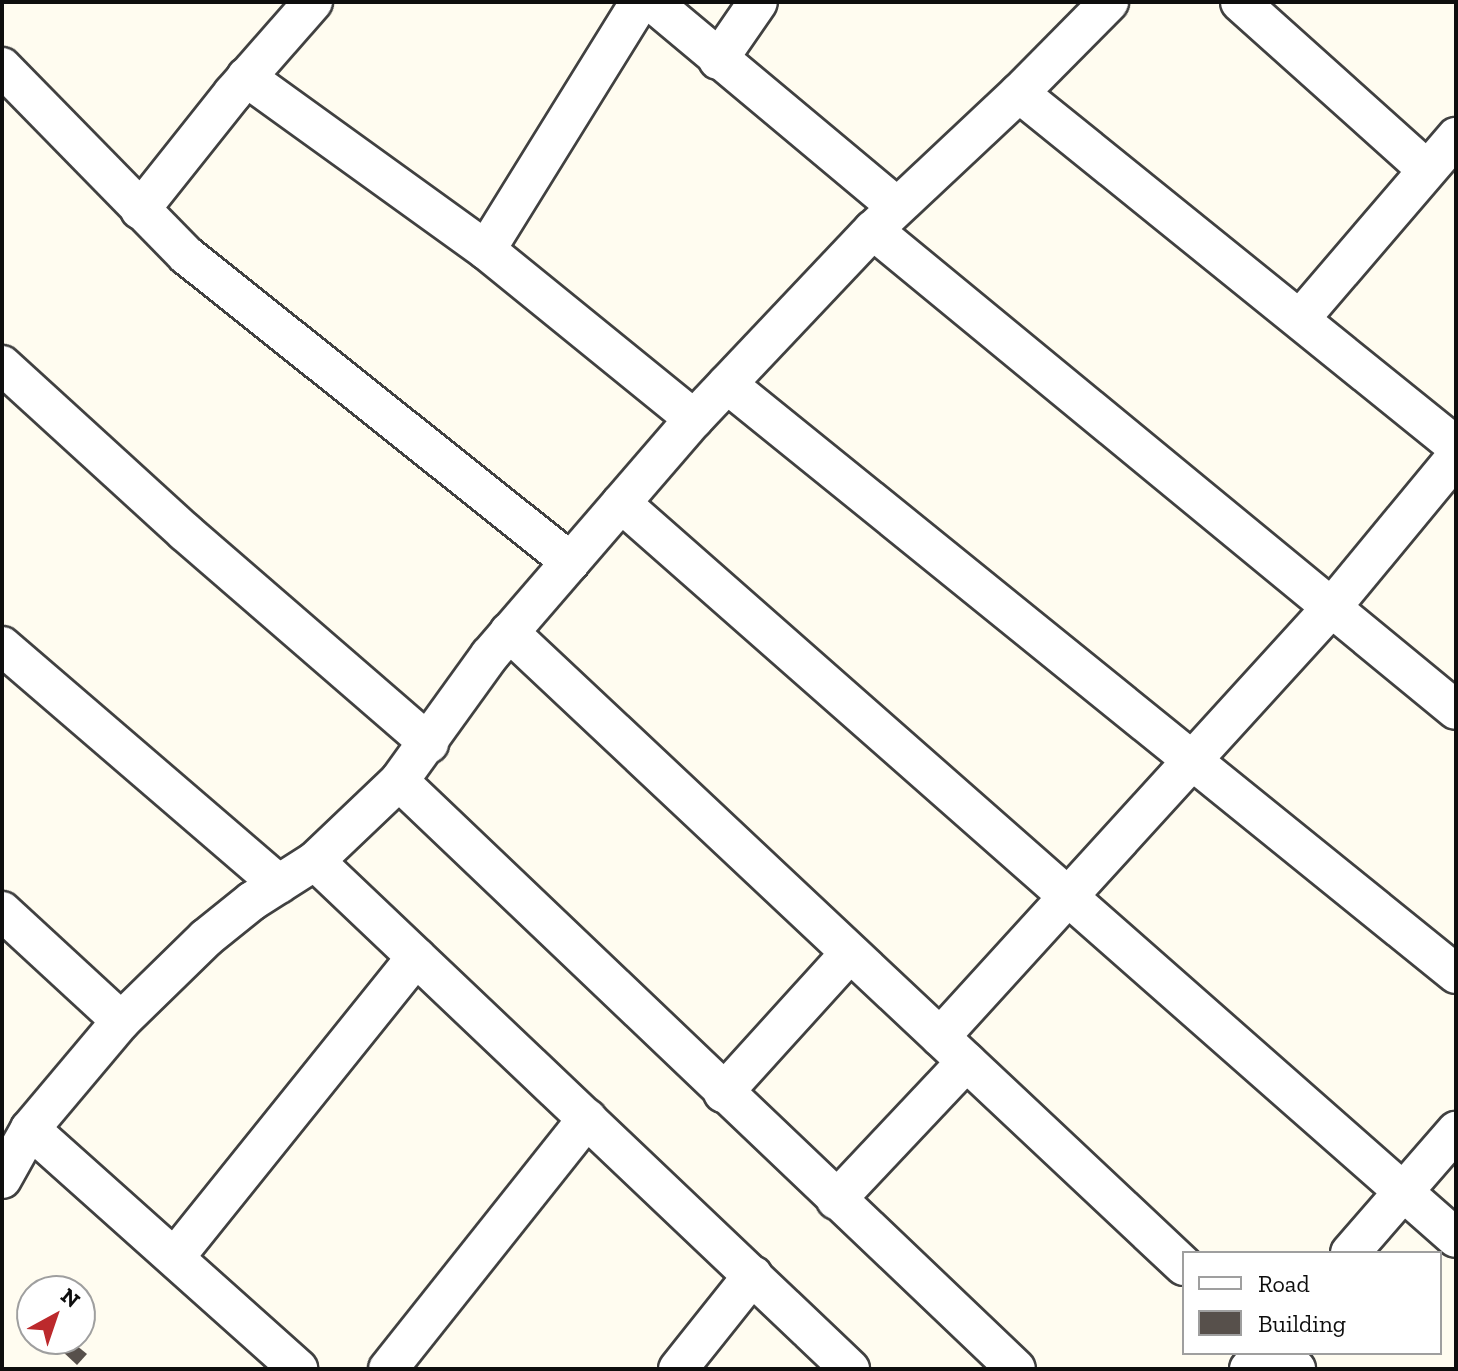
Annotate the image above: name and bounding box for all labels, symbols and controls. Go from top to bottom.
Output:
legend [1182,1251,1442,1355]
text: Road [1258,1269,1310,1298]
north arrow [16,1275,96,1355]
text: N [55,1282,86,1313]
text: Building [1258,1309,1346,1338]

